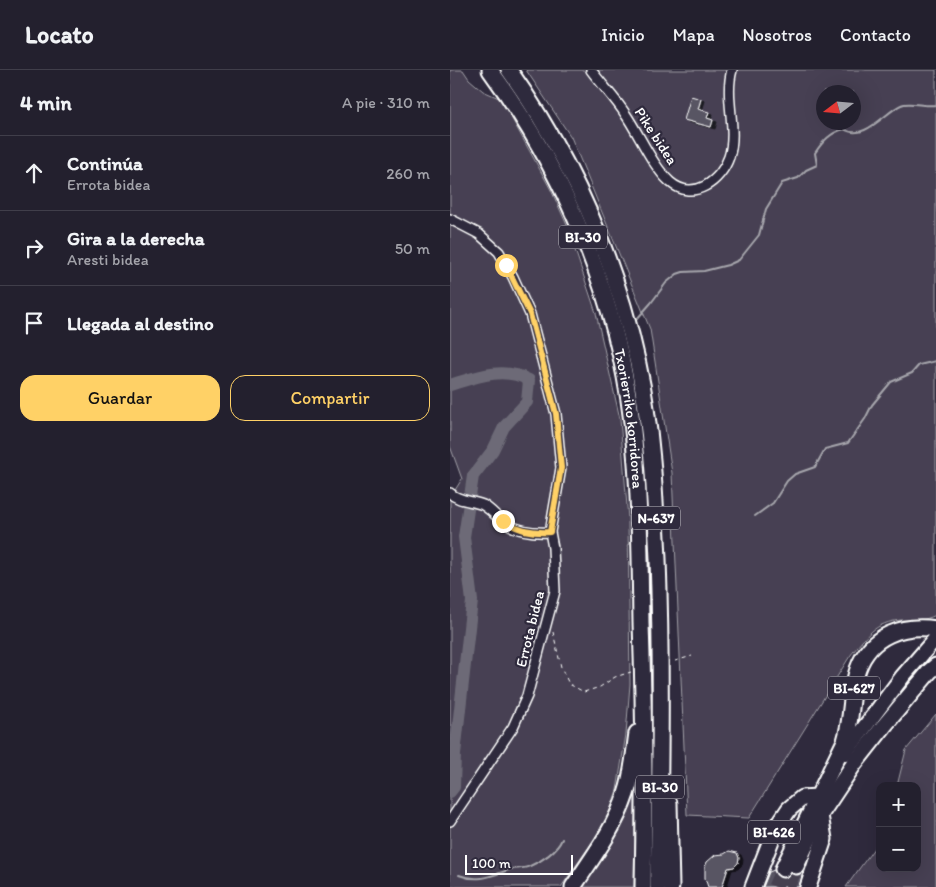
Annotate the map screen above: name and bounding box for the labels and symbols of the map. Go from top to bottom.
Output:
north arrow [816,85,861,130]
street label: Pike bidea [631,104,682,169]
road number: BI-30 [559,226,607,248]
route start [495,254,518,277]
street label: Txorierriko korridorea [610,347,647,489]
road number: N-637 [632,506,680,529]
route end [492,510,515,533]
street label: Errota bidea [512,588,548,669]
road number: BI-627 [828,676,880,700]
road number: BI-30 [636,776,684,799]
road number: BI-626 [748,820,800,844]
scale bar [465,852,572,875]

